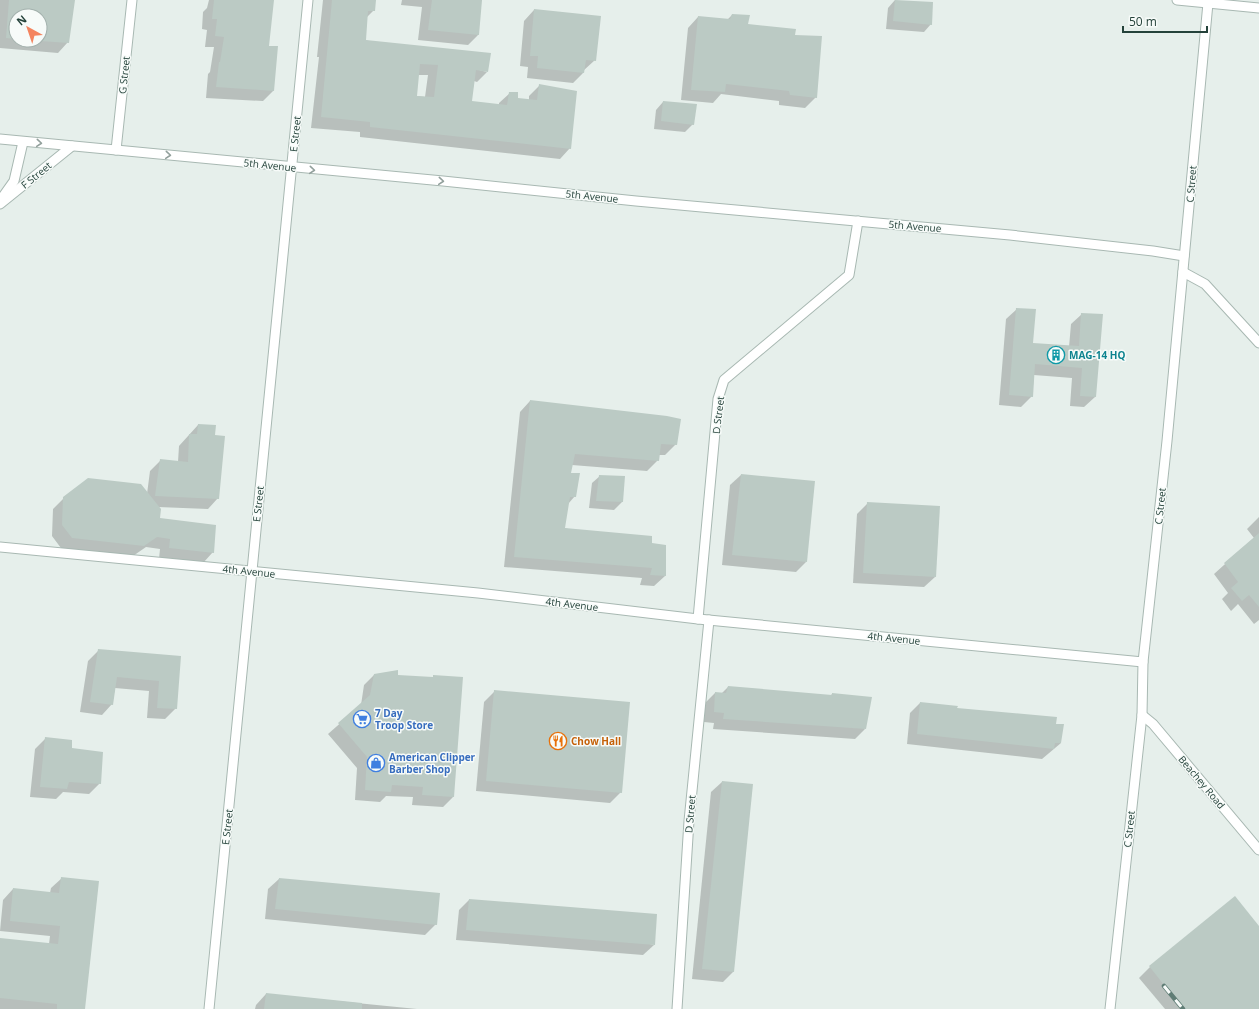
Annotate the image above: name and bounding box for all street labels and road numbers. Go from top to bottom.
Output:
street label: G Street [115,55,133,95]
street label: E Street [286,115,304,153]
street label: 5th Avenue [243,155,297,175]
street label: F Street [18,158,55,192]
street label: C Street [1182,165,1200,203]
street label: 5th Avenue [565,186,619,206]
street label: 5th Avenue [888,217,942,235]
street label: D Street [709,395,727,435]
street label: E Street [249,485,267,523]
street label: C Street [1151,487,1169,525]
street label: 4th Avenue [222,561,276,581]
street label: 4th Avenue [545,594,599,614]
street label: 4th Avenue [867,628,921,648]
street label: Beachey Road [1176,752,1228,812]
street label: D Street [681,794,699,833]
street label: E Street [218,808,236,846]
street label: C Street [1120,810,1138,848]

